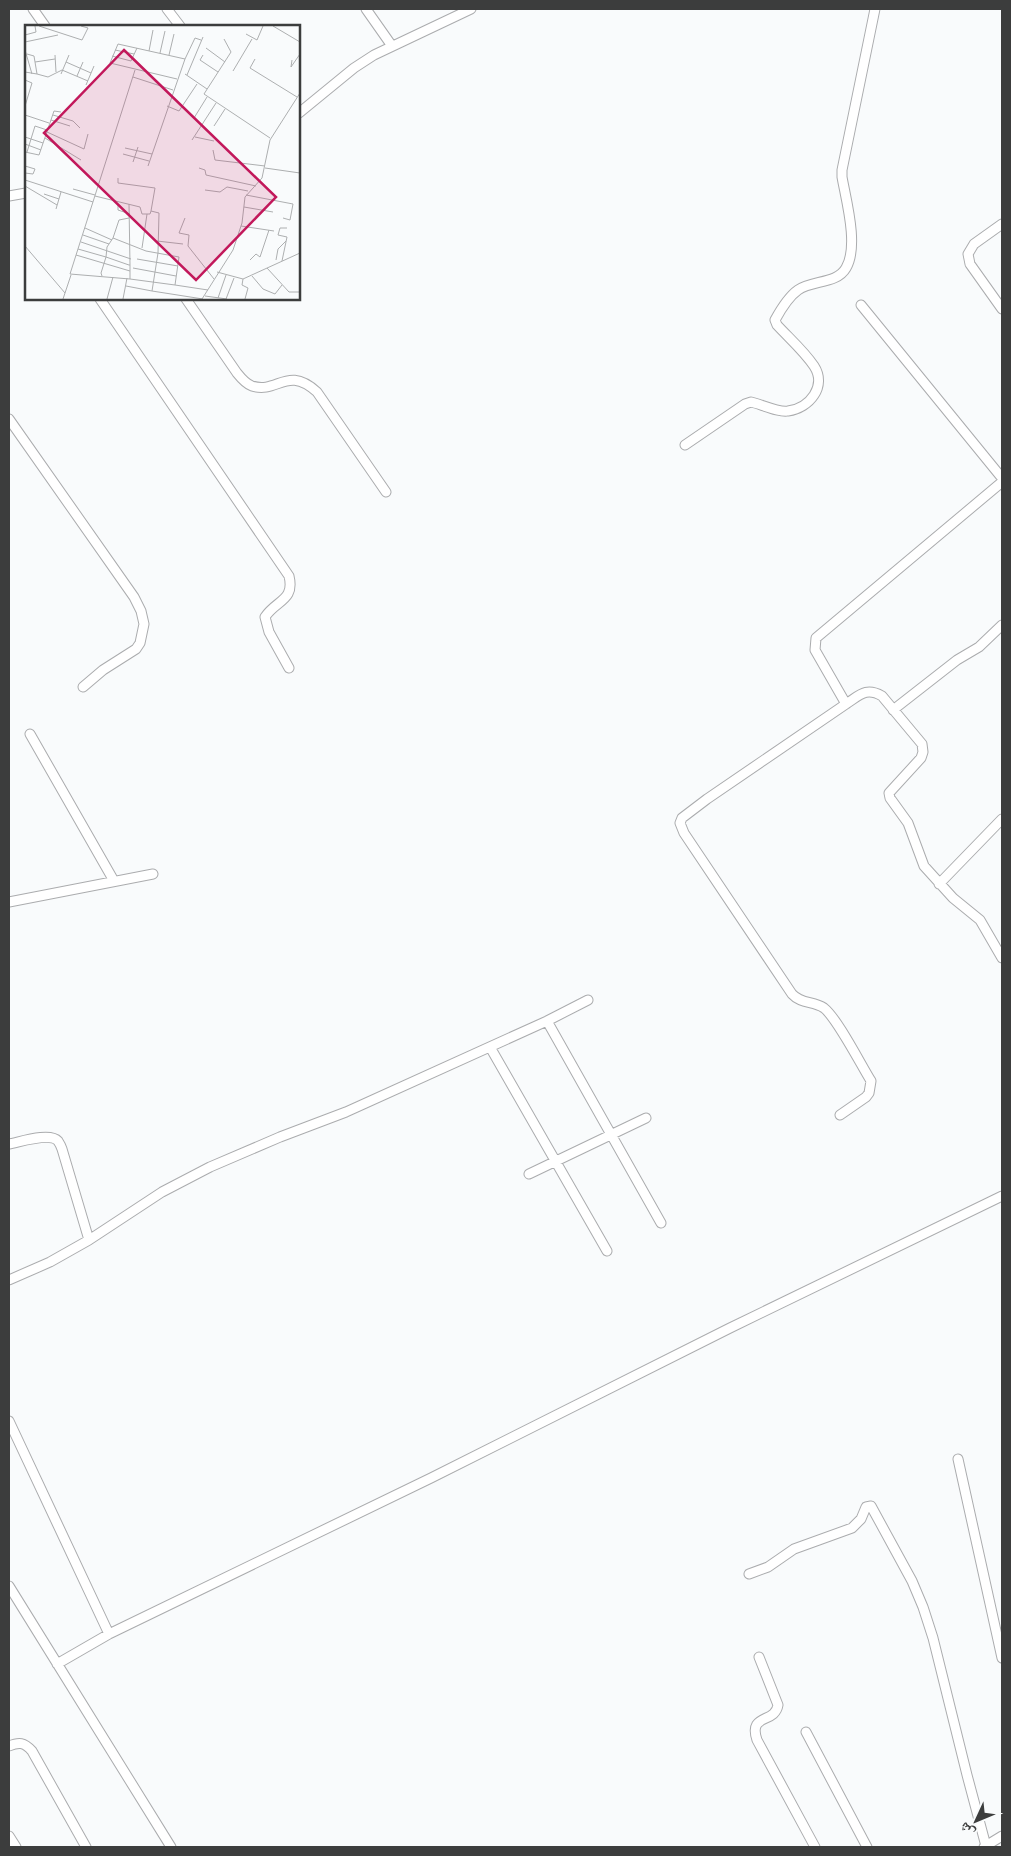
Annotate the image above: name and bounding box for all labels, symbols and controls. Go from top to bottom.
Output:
inset map [25,25,300,300]
north arrow [951,1796,1001,1846]
text: ش [955,1818,978,1842]

